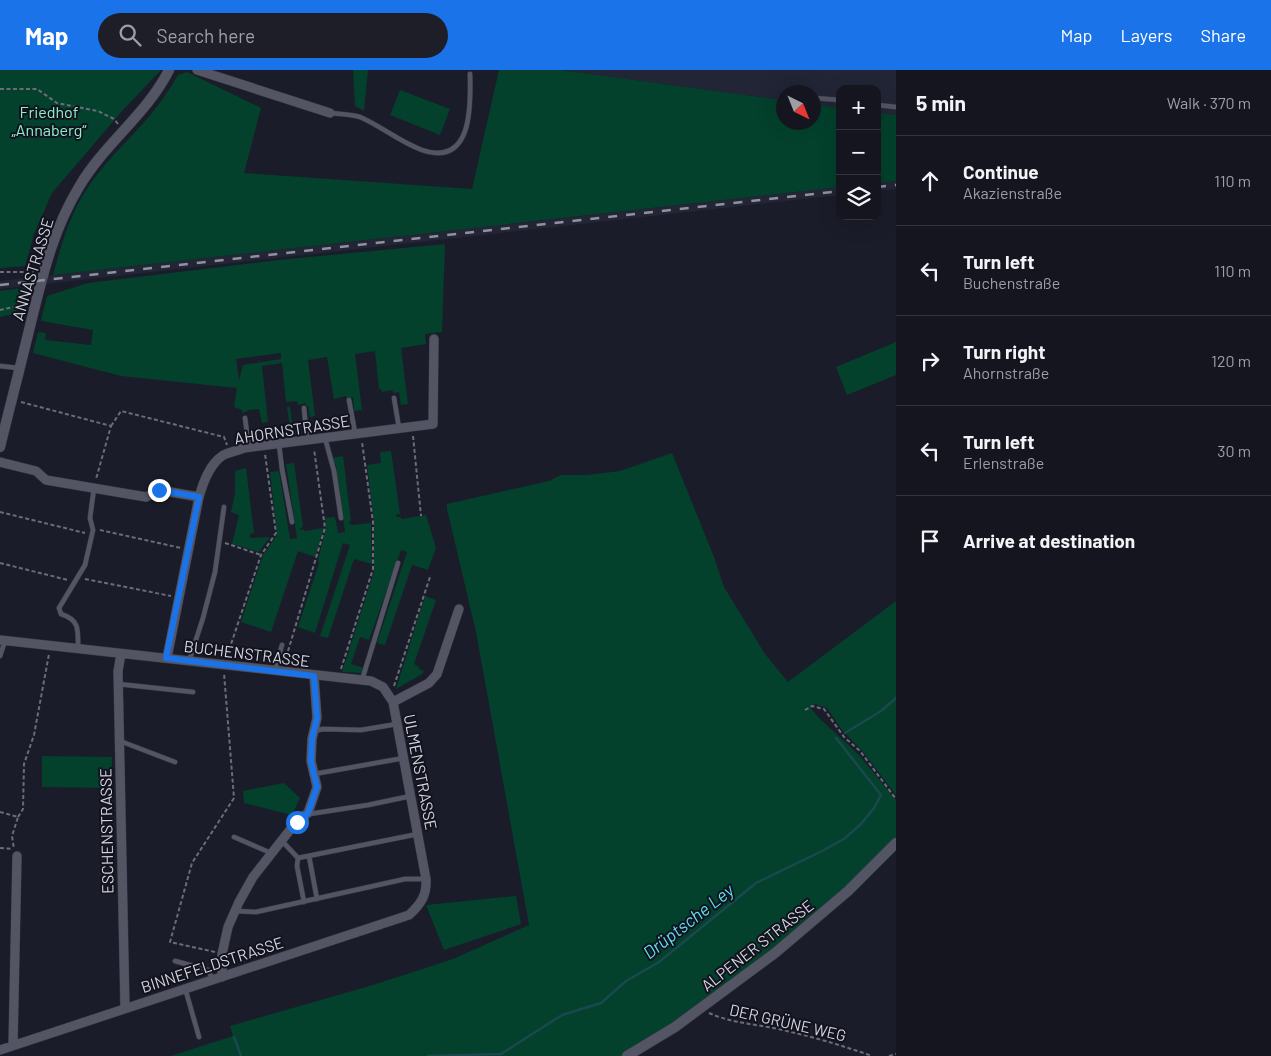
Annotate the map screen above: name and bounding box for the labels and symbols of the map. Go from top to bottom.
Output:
north arrow [776,85,821,130]
park label: Friedhof „Annaberg“ [11,102,87,139]
street label: ANNASTRASSE [7,215,57,323]
street label: AHORNSTRASSE [233,410,351,448]
route end [148,479,171,502]
street label: BUCHENSTRASSE [183,636,311,670]
street label: ULMENSTRASSE [400,713,442,831]
street label: ESCHENSTRASSE [95,768,117,894]
route start [286,811,309,834]
water label: Drüptsche Ley [638,878,739,963]
street label: ALPENER STRASSE [697,895,817,995]
street label: BINNEFELDSTRASSE [138,932,286,996]
street label: DER GRÜNE WEG [728,999,848,1045]

